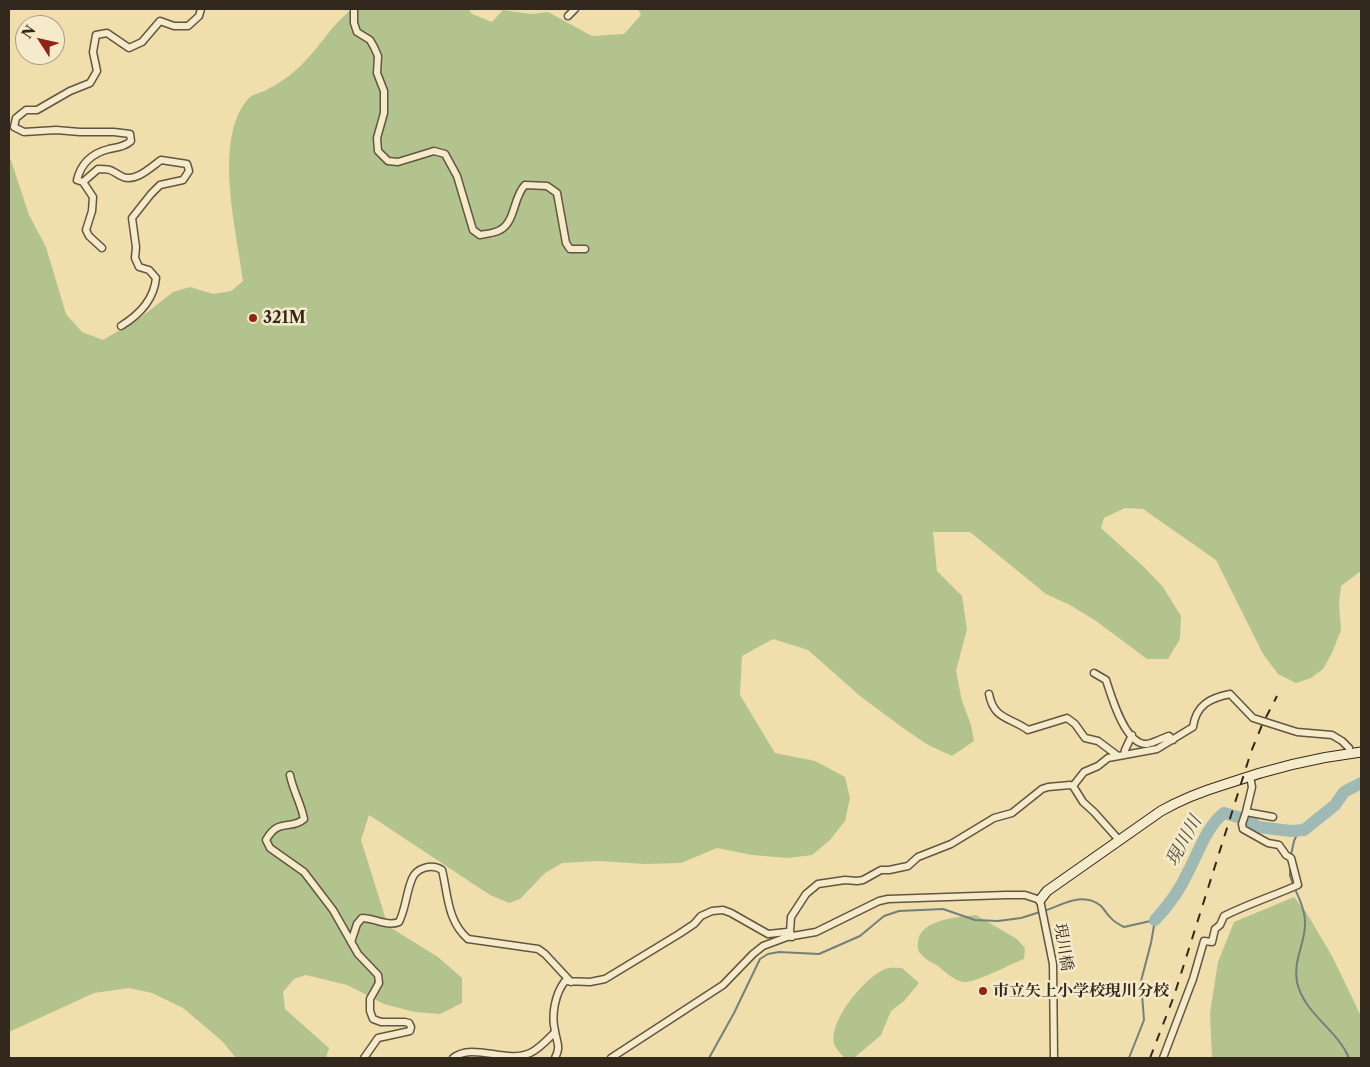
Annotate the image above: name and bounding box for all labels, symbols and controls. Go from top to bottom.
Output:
north arrow [15,15,65,65]
text: N [18,22,39,42]
place label: 321M [263,308,306,328]
marker: 321M [247,312,259,324]
water label: 現川川 [1161,812,1207,870]
street label: 現川橋 [1050,922,1076,972]
place label: 市立矢上小学校現川分校 [993,981,1169,1001]
marker: 市立矢上小学校現川分校 [977,985,989,997]

